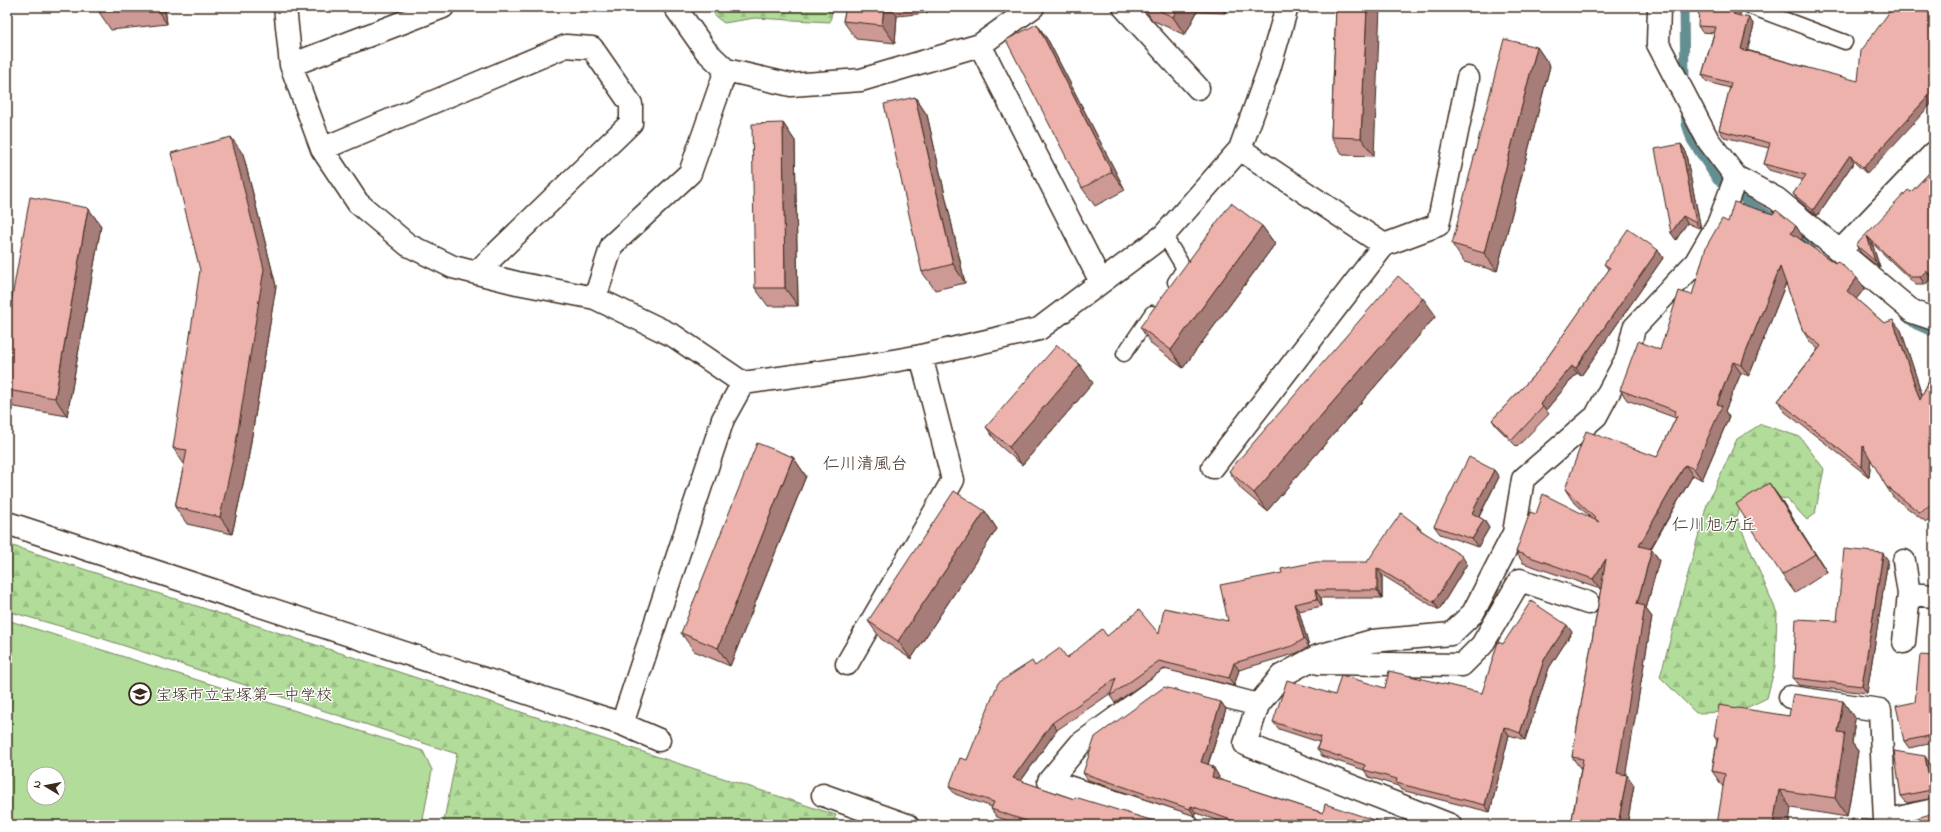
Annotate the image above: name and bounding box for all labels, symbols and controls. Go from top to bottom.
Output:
district label: 仁川清風台 [823,452,908,477]
district label: 仁川旭ガ丘 [1672,513,1757,538]
school or university icon: 宝塚市立宝塚第一中学校 [127,681,153,707]
place label: 宝塚市立宝塚第一中学校 [156,684,332,708]
north arrow [26,766,66,806]
text: N [29,779,46,789]

